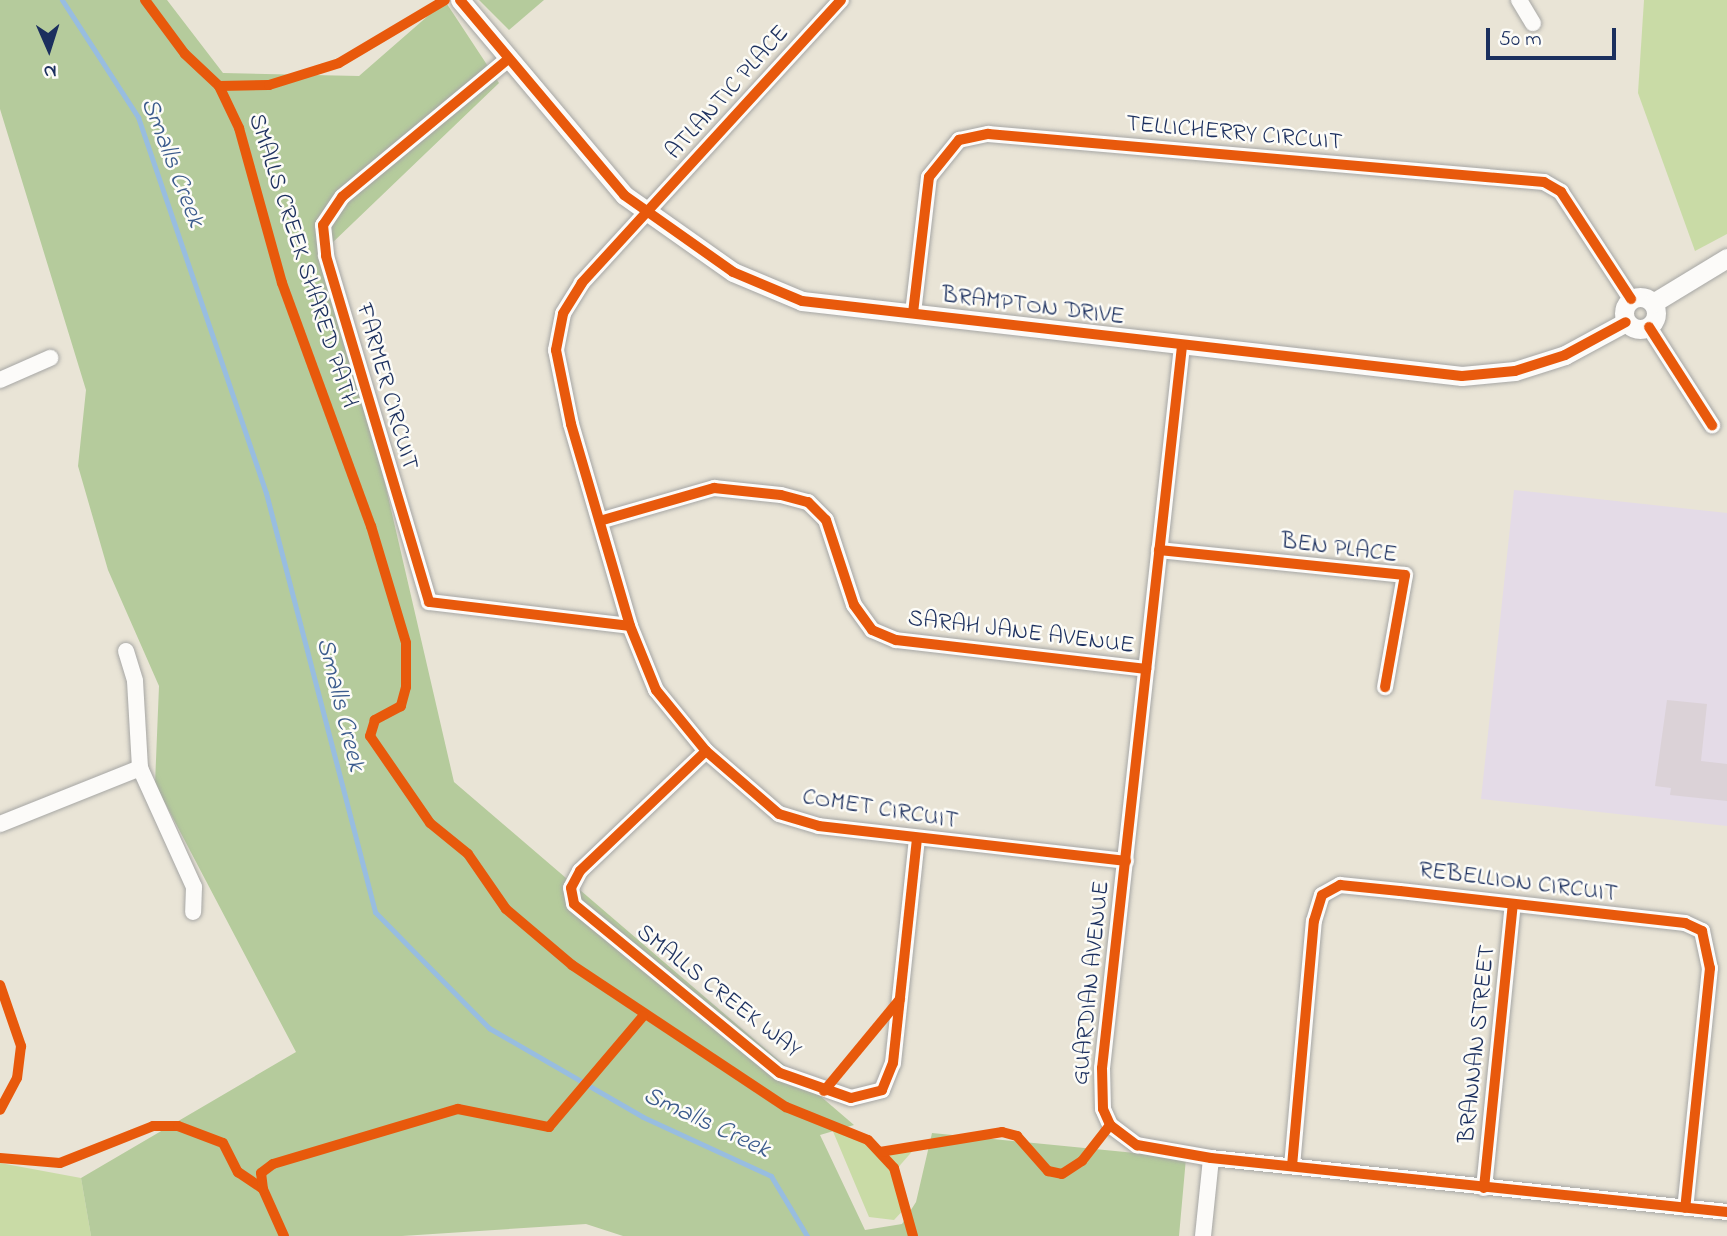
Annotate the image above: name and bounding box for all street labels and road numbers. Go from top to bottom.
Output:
street label: ATLANTIC PLACE [660,20,796,166]
street label: SMALLS CREEK SHARED PATH [241,110,363,412]
street label: TELLICHERRY CIRCUIT [1125,110,1343,158]
street label: BRAMPTON DRIVE [940,282,1126,332]
street label: FARMER CIRCUIT [348,300,424,474]
street label: BEN PLACE [1279,528,1399,570]
street label: SARAH JANE AVENUE [906,605,1136,661]
street label: COMET CIRCUIT [800,783,960,837]
street label: REBELLION CIRCUIT [1417,857,1619,909]
street label: GUARDIAN AVENUE [1067,880,1117,1086]
street label: SMALLS CREEK WAY [630,919,806,1065]
street label: BRANNAN STREET [1453,944,1503,1144]

